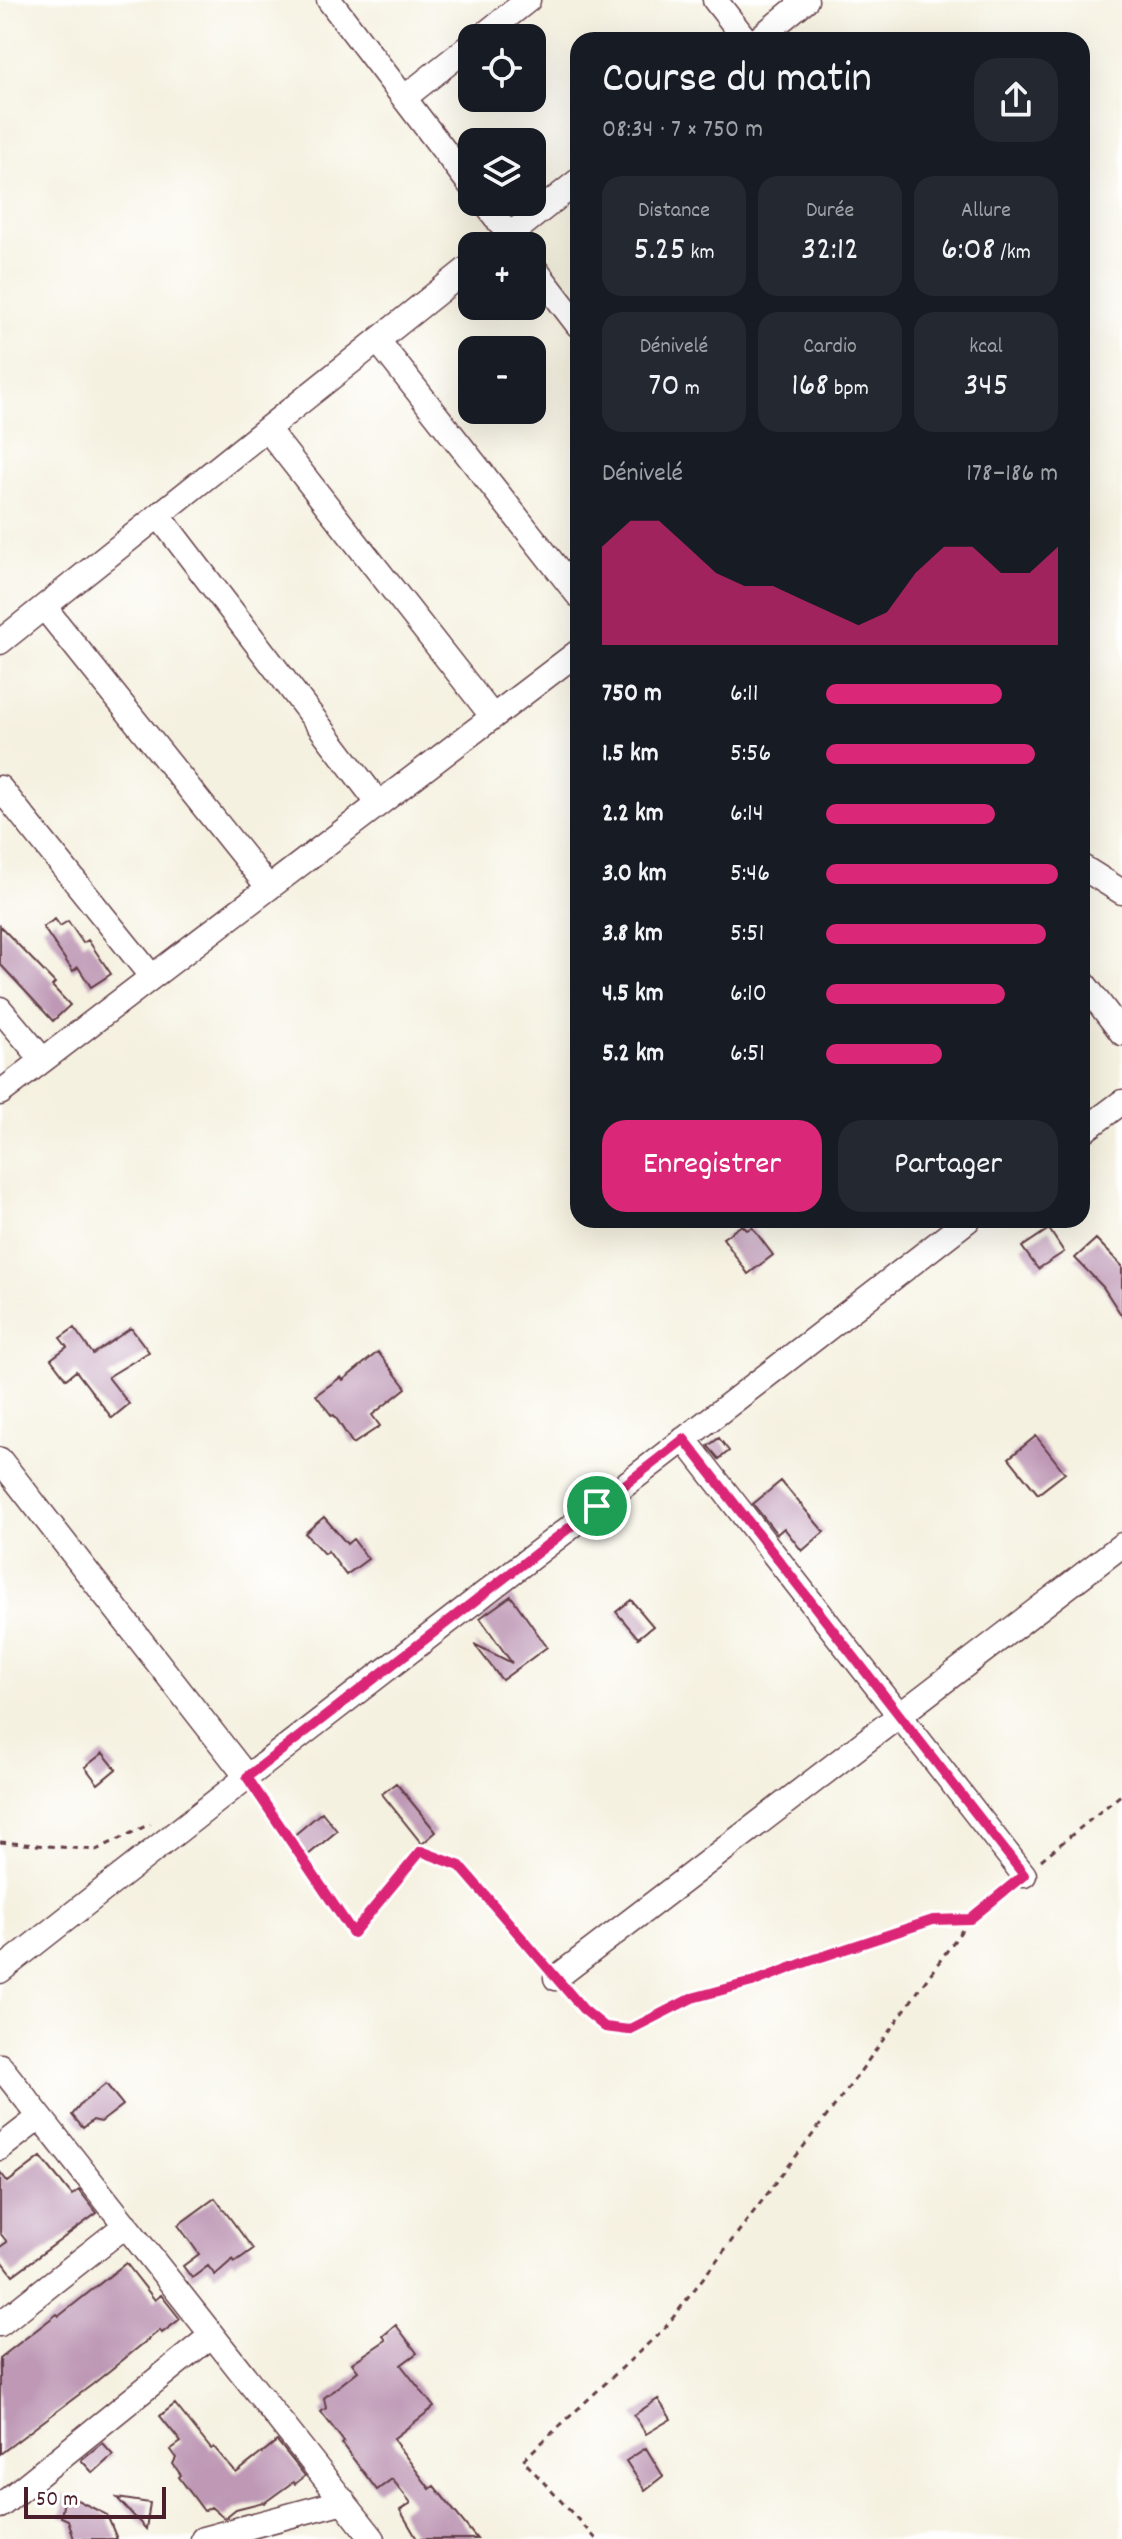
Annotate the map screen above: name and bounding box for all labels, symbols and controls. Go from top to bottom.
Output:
map controls [458,24,546,424]
button: locate [458,24,546,112]
text: Course du matin [602,50,872,113]
button: share [974,58,1058,142]
text: 08:34 · 7 × 750 m [602,112,763,149]
button: layers [458,128,546,216]
text: Distance [638,196,710,227]
text: Durée [806,196,854,227]
text: Allure [961,196,1011,227]
text: 5.25 [633,227,685,276]
text: 32:12 [801,227,859,276]
text: 6:08 [941,227,996,276]
button: + [458,232,546,320]
text: km [685,238,715,269]
text: /km [996,238,1031,269]
text: Dénivelé [640,332,708,363]
text: Cardio [803,332,857,363]
text: kcal [969,332,1003,363]
button: − [458,336,546,424]
text: 70 [648,363,680,412]
text: 168 [791,363,829,412]
text: 345 [964,363,1008,412]
text: m [680,374,700,405]
text: bpm [829,374,869,405]
text: Dénivelé [602,456,683,493]
text: 178–186 m [966,456,1058,493]
text: 750 m [602,676,662,713]
text: 6:11 [730,676,758,713]
text: 1.5 km [602,736,659,773]
text: 5:56 [730,736,771,773]
text: 2.2 km [602,796,664,833]
text: 6:14 [730,796,764,833]
text: 3.0 km [602,856,667,893]
text: 5:46 [730,856,770,893]
text: 3.8 km [602,916,663,953]
text: 5:51 [730,916,764,953]
text: 4.5 km [602,976,664,1013]
text: 6:10 [730,976,767,1013]
text: 5.2 km [602,1036,664,1073]
text: 6:51 [730,1036,765,1073]
button: Enregistrer [602,1120,822,1212]
button: Partager [838,1120,1058,1212]
pin [563,1472,631,1540]
icon: arrive [575,1484,619,1528]
scale bar [24,2483,166,2519]
text: 50 m [36,2485,78,2516]

